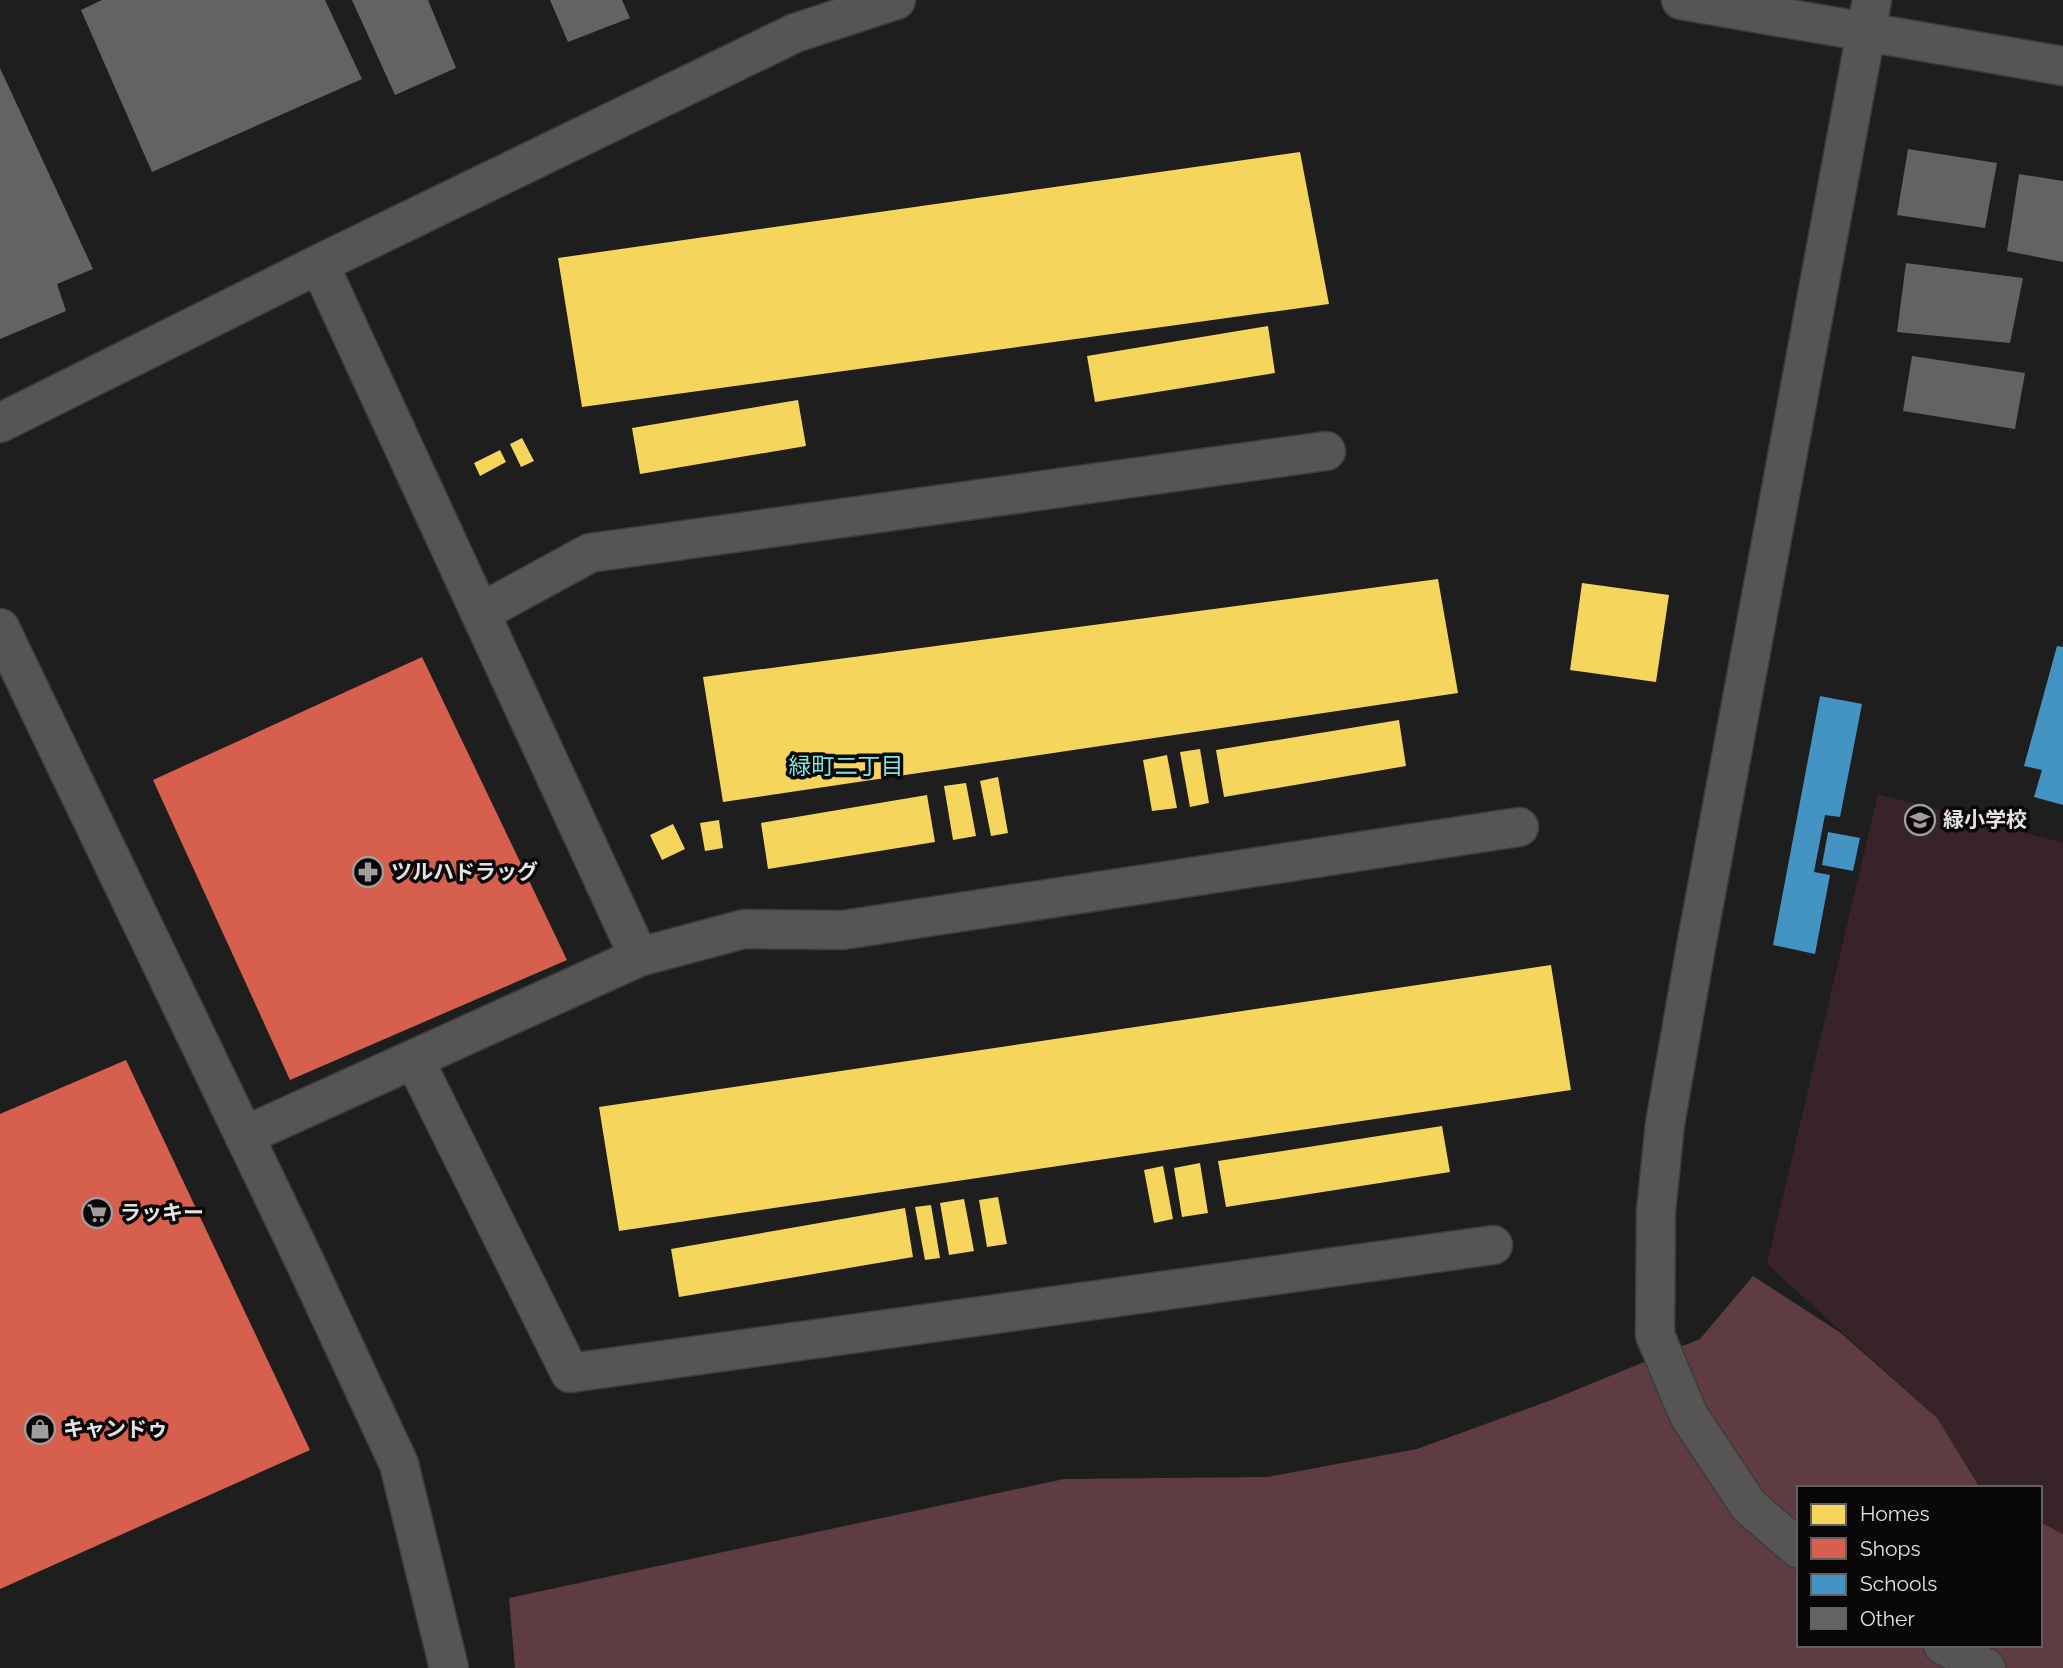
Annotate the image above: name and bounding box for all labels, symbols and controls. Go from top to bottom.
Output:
district label: 緑町二丁目 [789,752,904,779]
school or university icon: 緑小学校 [1903,803,1937,837]
place label: 緑小学校 [1943,807,2027,832]
pharmacy icon: ツルハドラッグ [351,855,385,889]
place label: ツルハドラッグ [391,859,538,884]
supermarket icon: ラッキー [80,1196,114,1230]
place label: ラッキー [120,1200,204,1225]
shop icon: キャンドゥ [23,1412,57,1446]
place label: キャンドゥ [63,1416,168,1441]
legend [1797,1486,2042,1647]
text: Homes [1860,1501,1930,1526]
text: Shops [1860,1536,1921,1561]
text: Schools [1860,1571,1937,1596]
text: Other [1860,1606,1915,1631]

